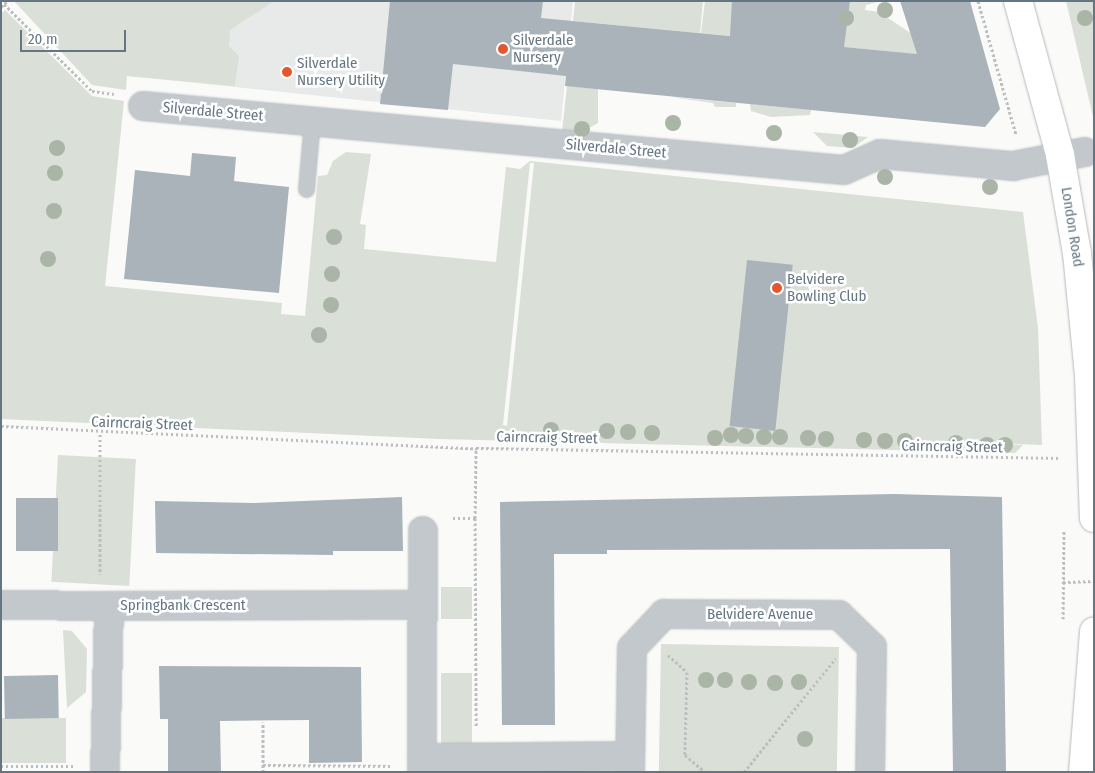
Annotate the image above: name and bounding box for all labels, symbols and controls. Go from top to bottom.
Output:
scale bar [22,20,129,52]
text: 20 m [28,30,58,48]
place label: Silverdale Nursery [513,31,573,66]
marker: Silverdale Nursery [497,43,509,55]
place label: Silverdale Nursery Utility [297,54,385,89]
marker: Silverdale Nursery Utility [281,66,293,78]
street label: Silverdale Street [162,99,264,125]
street label: Silverdale Street [565,136,667,162]
street label: London Road [1057,186,1087,268]
place label: Belvidere Bowling Club [787,270,866,305]
marker: Belvidere Bowling Club [771,282,783,294]
street label: Cairncraig Street [91,413,193,435]
street label: Cairncraig Street [496,428,598,448]
street label: Cairncraig Street [901,437,1003,457]
street label: Springbank Crescent [120,597,246,615]
street label: Belvidere Avenue [707,606,813,624]

